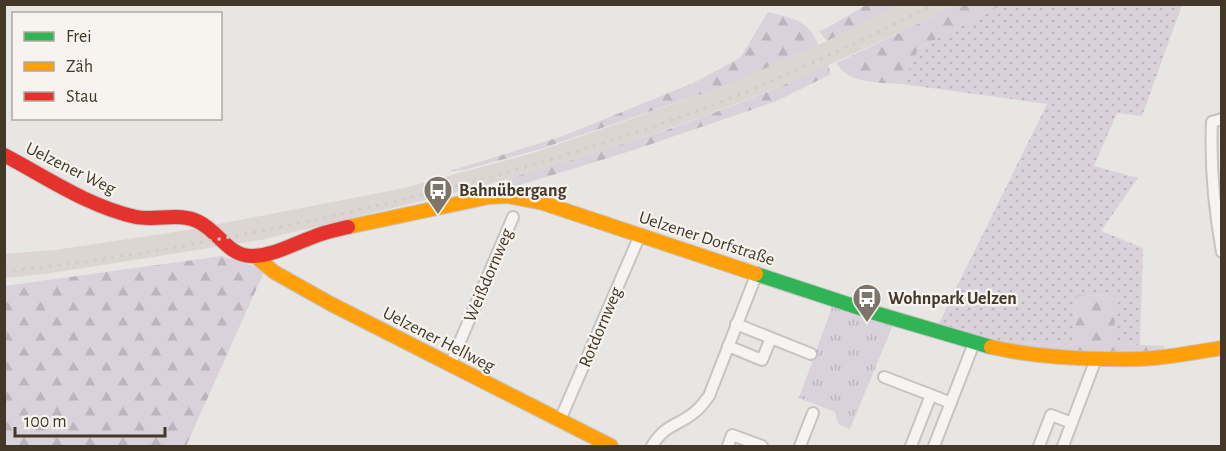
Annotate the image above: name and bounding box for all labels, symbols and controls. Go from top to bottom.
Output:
legend [12,12,222,120]
text: Frei [66,28,92,46]
text: Zäh [66,58,93,76]
text: Stau [66,88,98,106]
street label: Uelzener Weg [23,139,119,198]
bus stop icon: Bahnübergang [422,174,454,216]
place label: Bahnübergang [459,182,567,200]
street label: Uelzener Dorfstraße [637,209,777,269]
street label: Weißdornweg [461,226,517,325]
bus stop icon: Wohnpark Uelzen [851,282,883,324]
street label: Rotdornweg [576,284,626,370]
place label: Wohnpark Uelzen [888,290,1017,308]
street label: Uelzener Hellweg [380,304,498,376]
scale bar [15,400,165,438]
text: 100 m [24,413,67,431]

